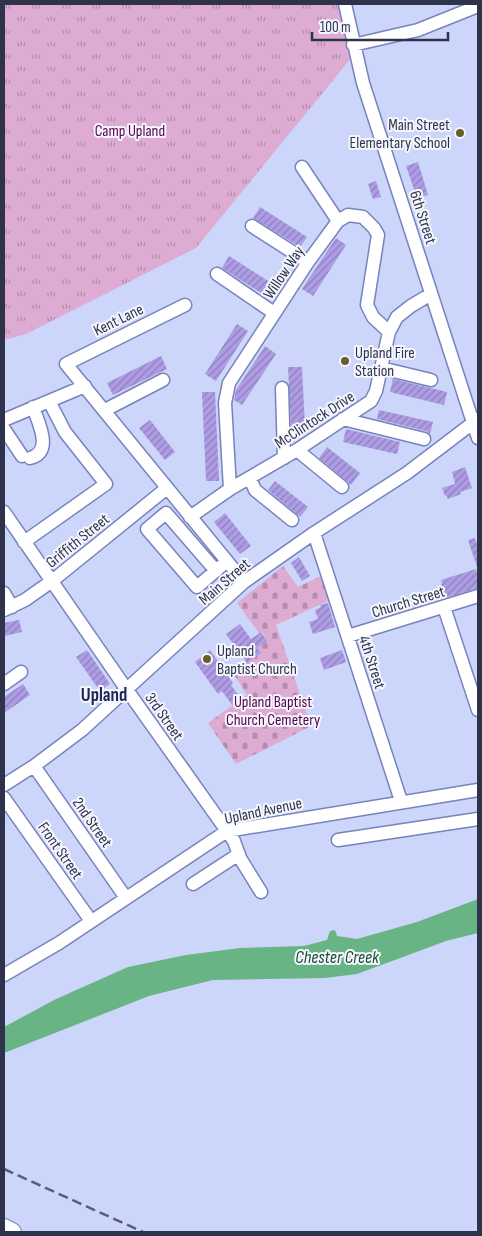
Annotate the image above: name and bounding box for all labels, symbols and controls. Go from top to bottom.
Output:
scale bar [312,10,448,42]
text: 100 m [320,18,351,37]
place label: Main Street Elementary School [350,116,450,153]
park label: Camp Upland [95,122,165,141]
marker: Main Street Elementary School [454,127,466,139]
street label: 6th Street [405,188,440,247]
street label: Willow Way [260,243,309,303]
street label: Kent Lane [91,300,147,341]
place label: Upland Fire Station [355,344,415,381]
marker: Upland Fire Station [339,355,351,367]
street label: McClintock Drive [271,387,358,453]
street label: Griffith Street [43,510,113,572]
street label: Main Street [195,555,255,610]
street label: Church Street [370,582,447,623]
street label: 4th Street [354,634,389,692]
place label: Upland Baptist Church [217,642,297,679]
marker: Upland Baptist Church [201,653,213,665]
district label: Upland [81,684,127,707]
street label: 3rd Street [140,689,187,745]
park label: Upland Baptist Church Cemetery [226,693,320,730]
street label: 2nd Street [68,794,116,852]
street label: Upland Avenue [223,794,304,829]
street label: Front Street [33,819,86,883]
water label: Chester Creek [295,947,380,968]

